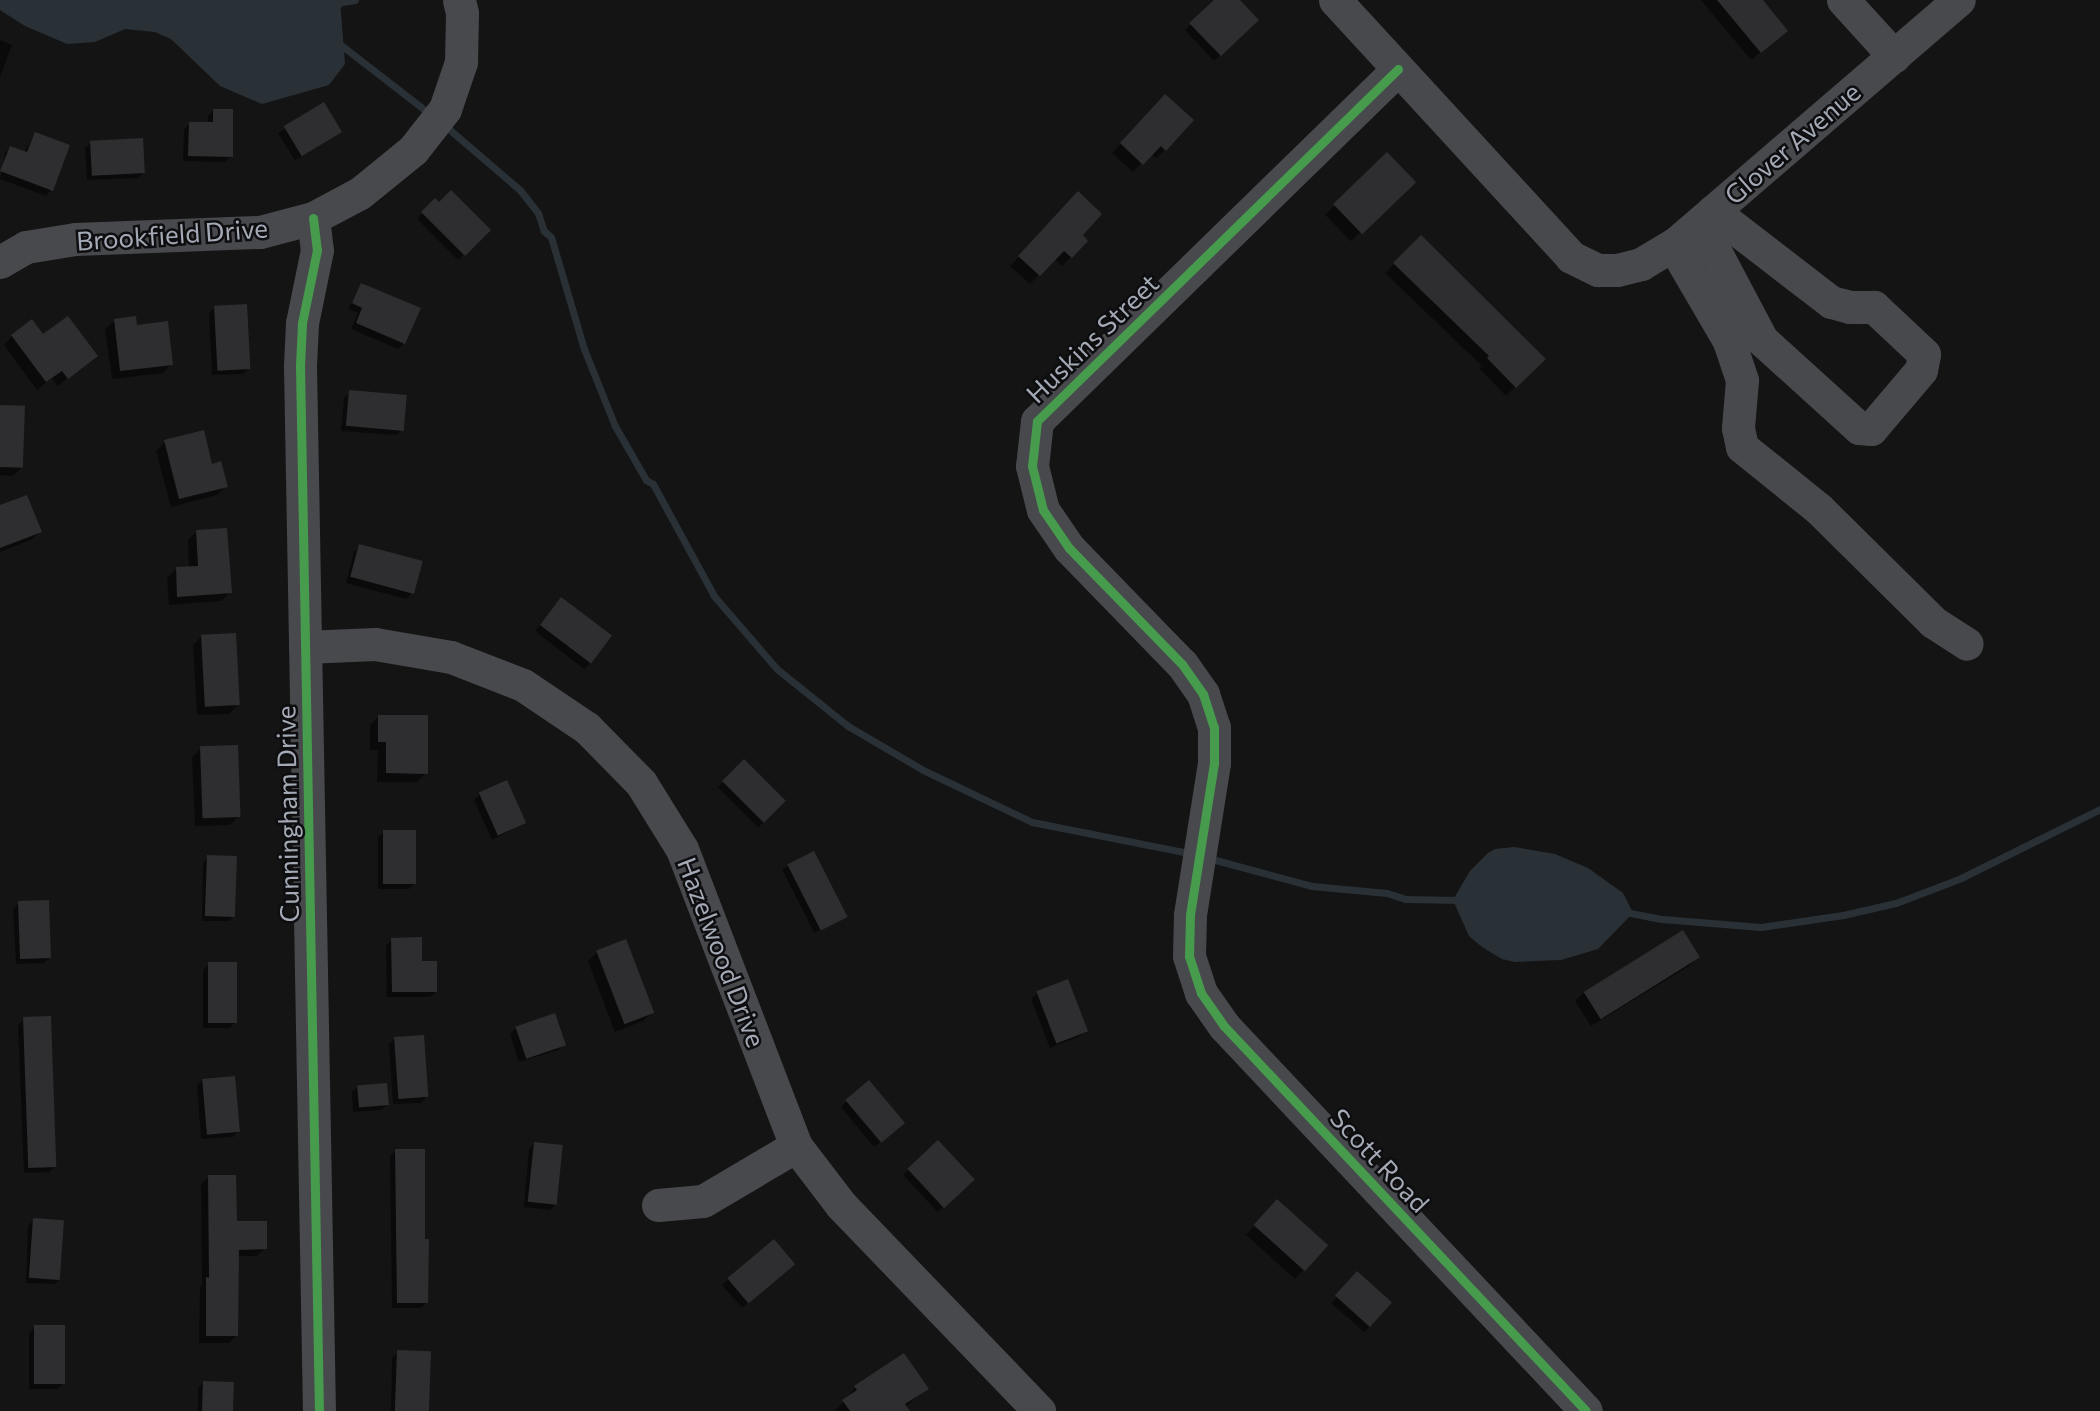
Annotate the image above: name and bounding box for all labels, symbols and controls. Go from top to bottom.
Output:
street label: Glover Avenue [1718,76,1866,210]
street label: Brookfield Drive [75,212,269,256]
street label: Huskins Street [1019,267,1165,409]
street label: Cunningham Drive [270,705,304,923]
street label: Hazelwood Drive [672,853,772,1051]
street label: Scott Road [1324,1102,1436,1218]

